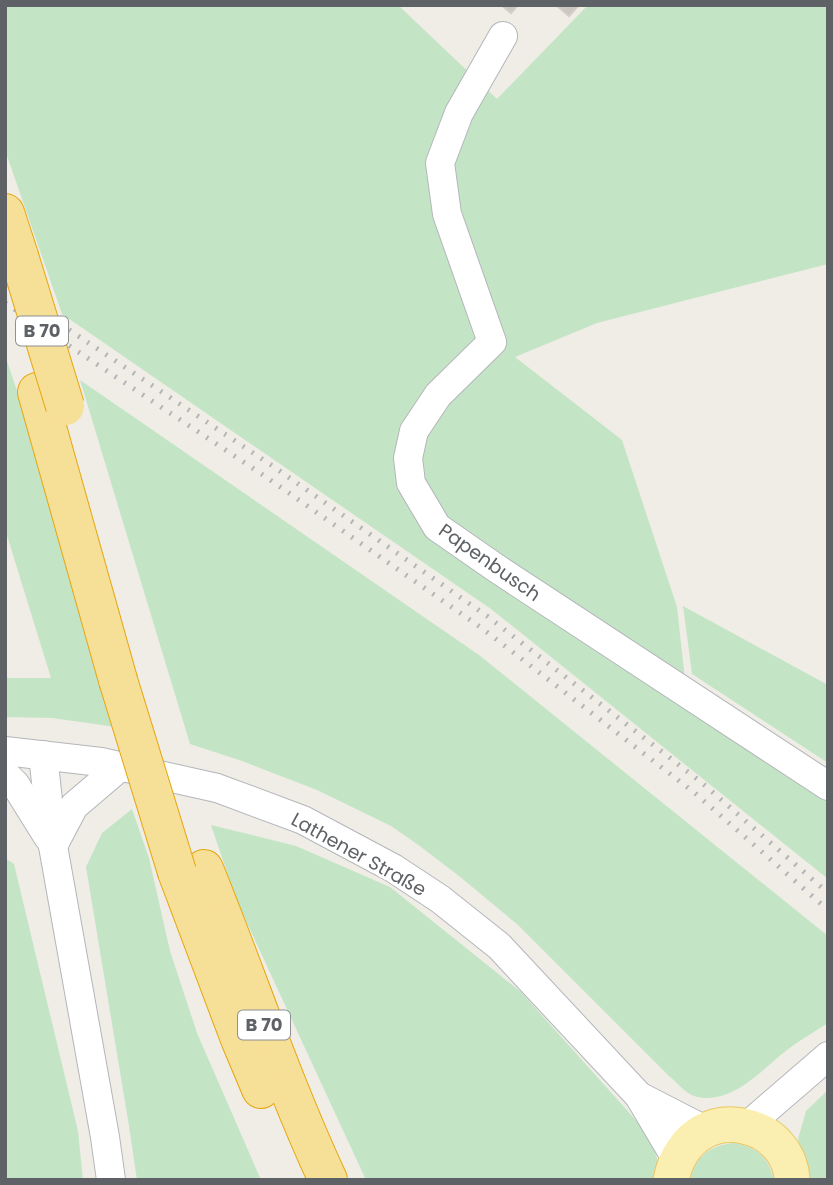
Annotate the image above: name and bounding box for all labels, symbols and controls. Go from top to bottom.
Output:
road number: B 70 [16,316,68,346]
street label: Papenbusch [433,517,546,608]
street label: Lathener Straße [286,806,431,903]
road number: B 70 [238,1010,290,1040]

